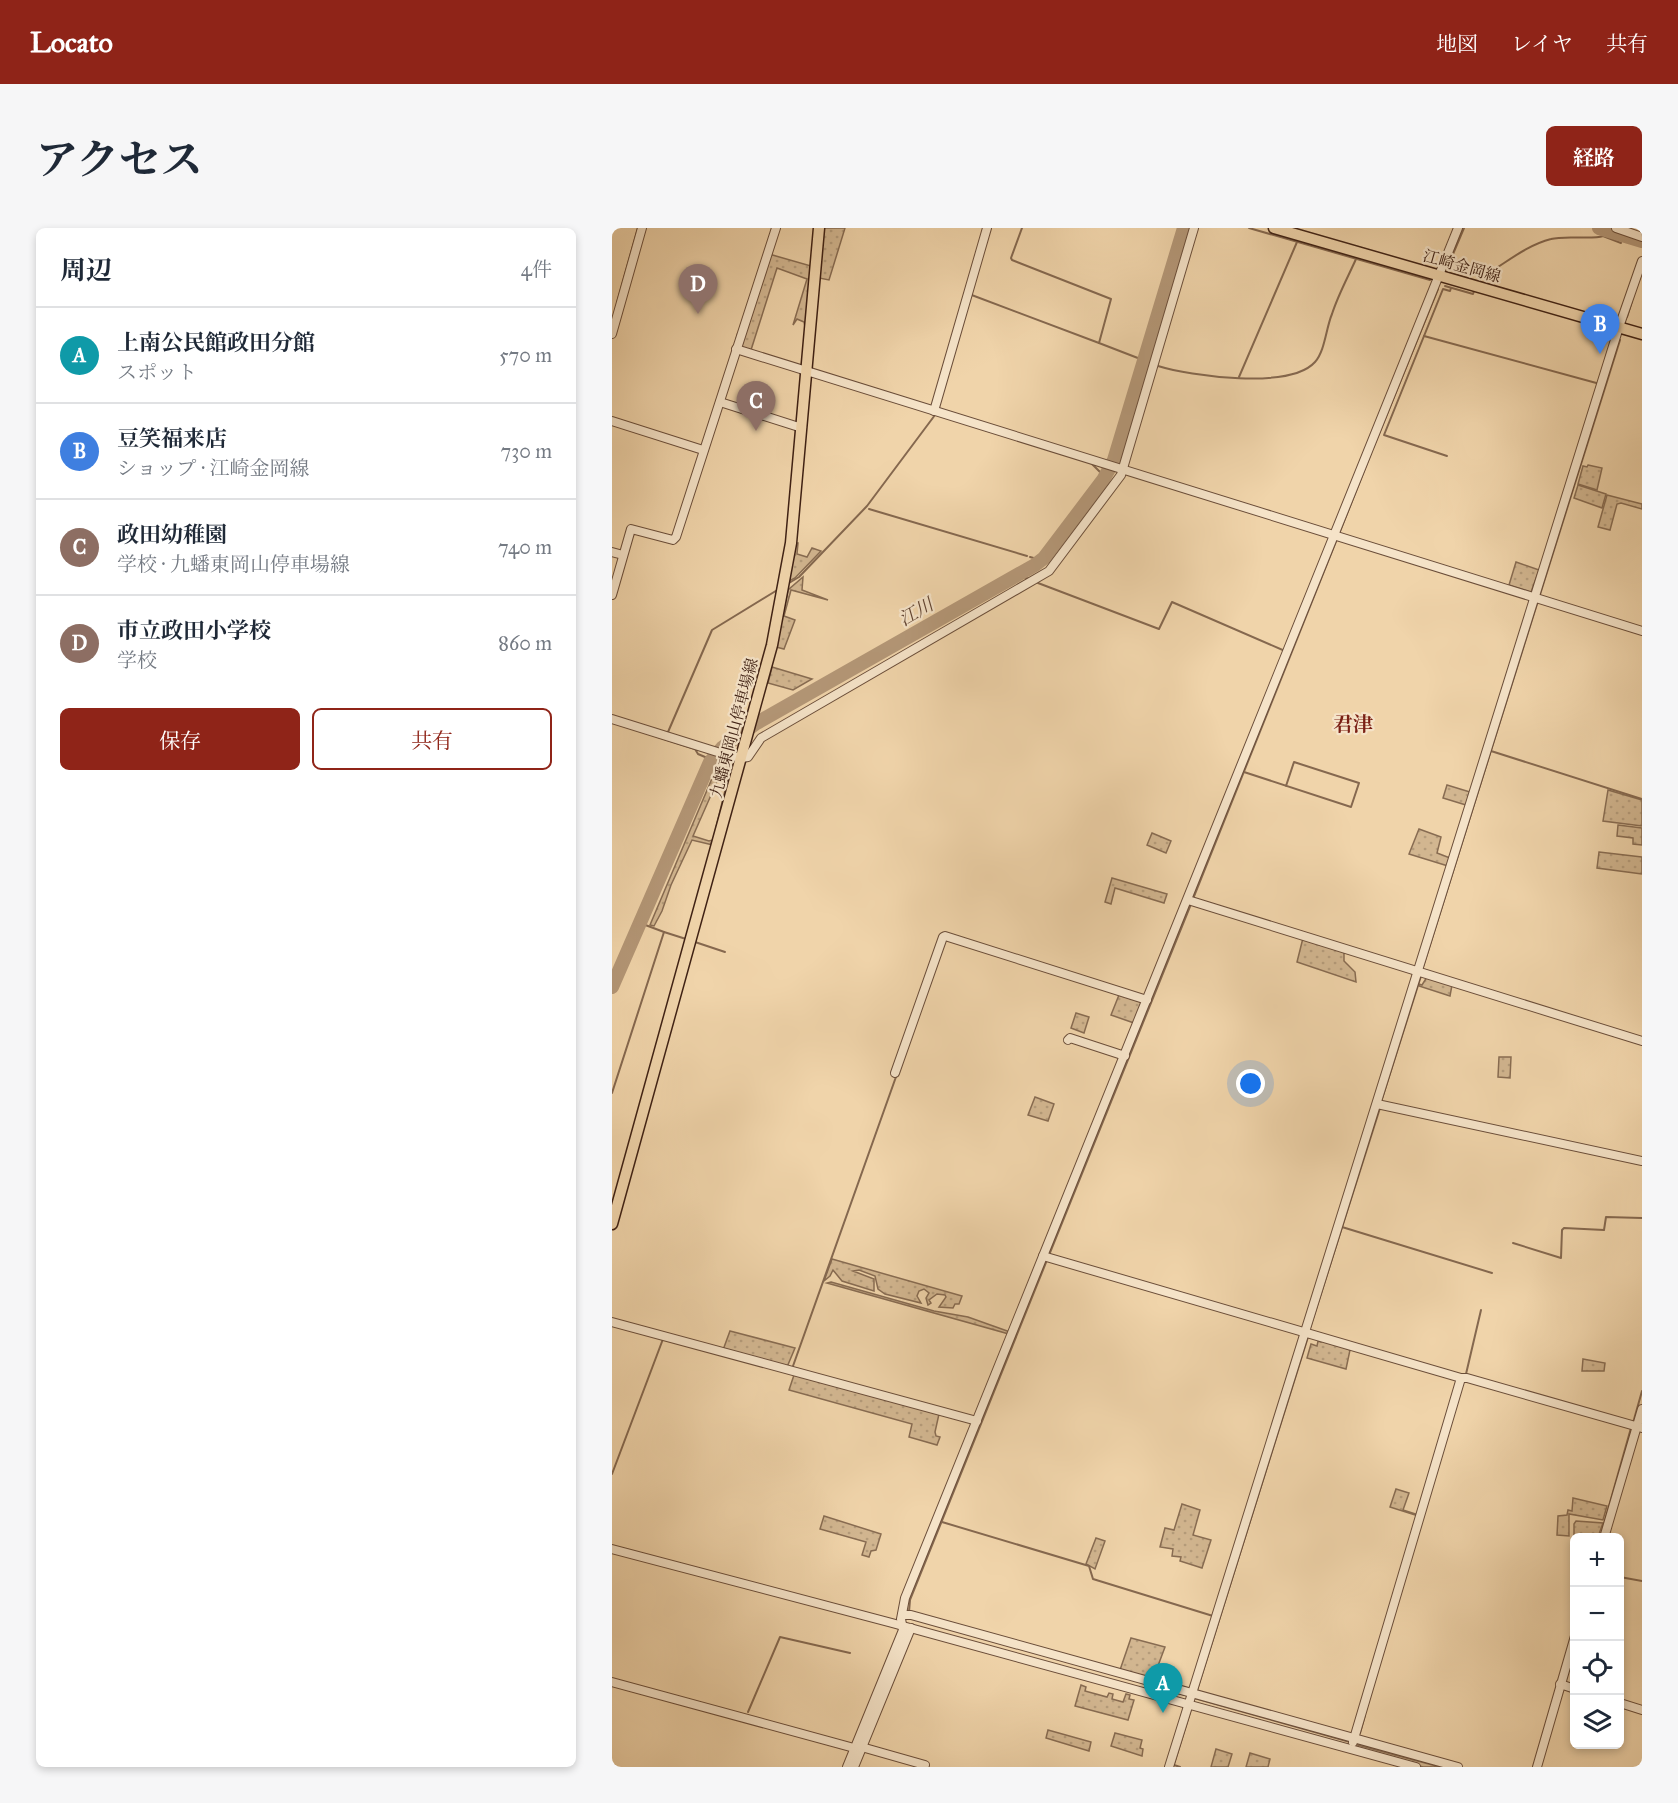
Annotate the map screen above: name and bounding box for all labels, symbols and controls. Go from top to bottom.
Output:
text: Locato [30,25,113,60]
text: 地図 [1436,31,1478,57]
text: レイヤ [1511,31,1573,57]
text: 共有 [1606,31,1648,57]
button: 経路 [1546,126,1642,186]
text: アクセス [36,134,203,186]
street label: 江崎金岡線 [1421,246,1503,286]
text: 周辺 [60,254,112,286]
text: 4件 [521,257,552,281]
pin: D [678,264,718,314]
pin: B [1580,304,1620,354]
text: 上南公民館政田分館 [117,329,315,356]
text: A [73,343,86,367]
text: 570 m [499,343,552,367]
text: スポット [117,360,197,384]
pin: C [736,382,776,431]
text: 豆笑福来店 [117,425,227,452]
text: B [73,439,86,463]
text: 730 m [501,439,552,463]
text: ショップ · 江崎金岡線 [117,456,310,480]
text: 政田幼稚園 [117,521,227,548]
text: C [73,535,86,559]
text: 740 m [498,535,552,559]
text: 学校 · 九蟠東岡山停車場線 [117,552,350,576]
water label: 江川 [895,592,939,631]
text: 市立政田小学校 [117,617,271,644]
text: D [72,631,87,655]
text: 860 m [498,631,552,655]
text: 学校 [117,648,157,672]
street label: 九蟠東岡山停車場線 [706,656,762,800]
button: 保存 [60,708,300,770]
button: 共有 [312,708,552,770]
district label: 君津 [1333,712,1373,736]
your location [1236,1069,1265,1098]
map controls [1570,1533,1624,1749]
button: + [1570,1533,1624,1587]
button: − [1570,1587,1624,1641]
button: locate [1570,1641,1624,1695]
pin: A [1144,1664,1182,1713]
button: layers [1570,1695,1624,1749]

